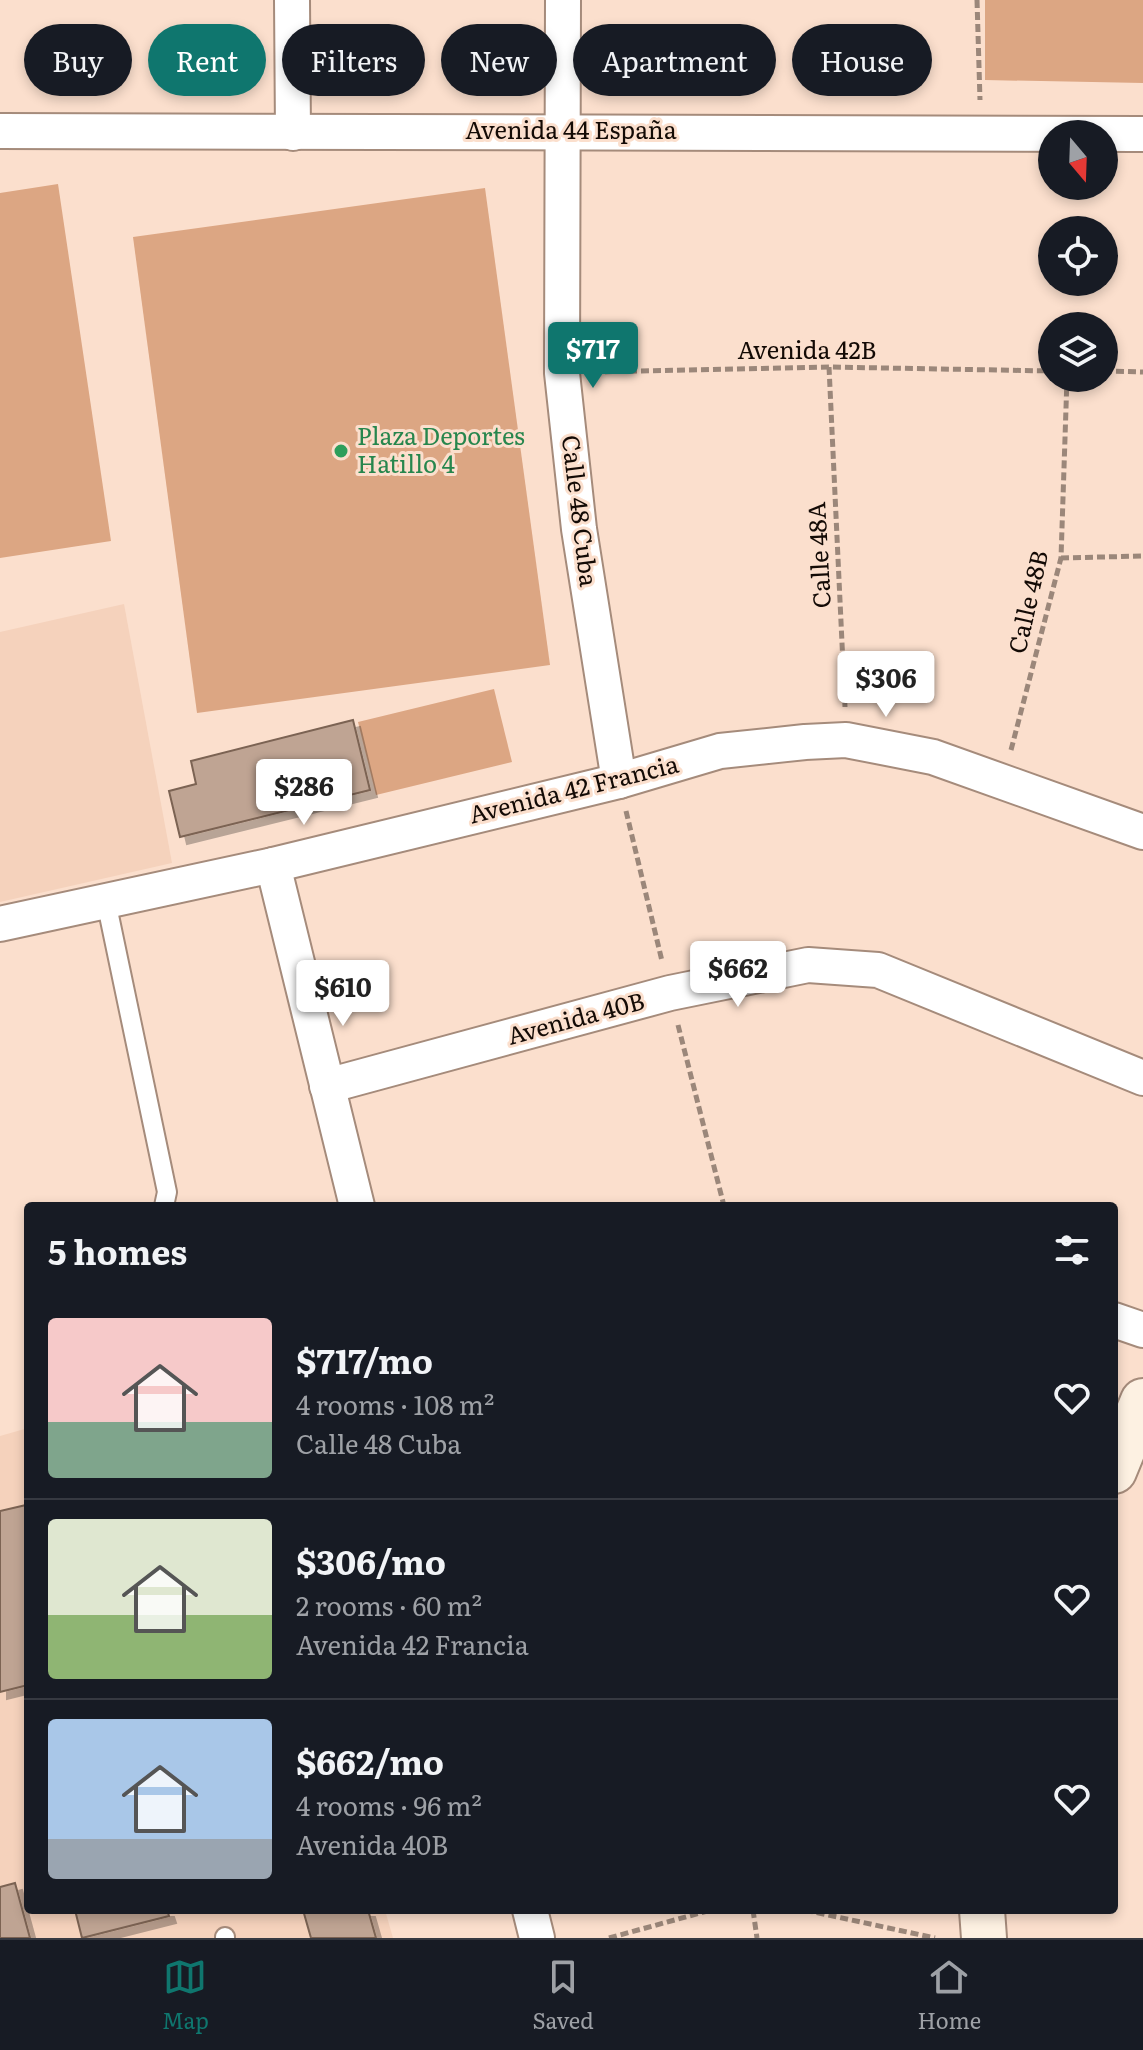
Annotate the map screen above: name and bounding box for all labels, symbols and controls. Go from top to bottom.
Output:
chip: Buy [24,24,132,96]
chip: Rent [148,24,266,96]
chip: Filters [282,24,425,96]
chip: New [441,24,557,96]
chip: Apartment [573,24,776,96]
chip: House [792,24,932,96]
street label: Avenida 44 España [465,111,677,146]
north arrow [1038,120,1118,200]
map controls [1038,120,1118,392]
button: locate [1038,216,1118,296]
button: layers [1038,312,1118,392]
pin: $717 [546,322,640,390]
text: $717 [566,328,620,367]
street label: Avenida 42B [738,331,876,366]
place label: Plaza Deportes Hatillo 4 [357,417,525,480]
street label: Calle 48 Cuba [555,433,608,589]
marker: Plaza Deportes Hatillo 4 [332,442,350,460]
street label: Calle 48A [797,501,838,609]
street label: Calle 48B [998,546,1055,656]
pin: $306 [839,651,933,719]
text: $306 [855,657,917,696]
street label: Avenida 42 Francia [465,745,682,831]
pin: $286 [257,759,351,827]
text: $286 [274,765,334,804]
pin: $662 [691,941,785,1009]
text: $662 [708,947,768,986]
pin: $610 [296,960,390,1028]
text: $610 [314,966,372,1005]
street label: Avenida 40B [503,981,648,1052]
text: 5 homes [48,1225,187,1275]
icon: filters [1050,1228,1094,1272]
text: $717/mo [296,1334,433,1384]
icon: home [112,1350,208,1446]
icon: heart [1050,1376,1094,1420]
text: 4 rooms · 108 m² [296,1384,494,1423]
text: Calle 48 Cuba [296,1423,461,1462]
text: $306/mo [296,1535,446,1585]
icon: home [112,1551,208,1647]
icon: heart [1050,1577,1094,1621]
text: 2 rooms · 60 m² [296,1585,482,1624]
text: Avenida 42 Francia [296,1624,529,1663]
text: $662/mo [296,1735,444,1785]
icon: home [112,1751,208,1847]
icon: heart [1050,1777,1094,1821]
text: 4 rooms · 96 m² [296,1785,482,1824]
text: Avenida 40B [296,1824,448,1863]
tab: Map [162,1955,209,2036]
tab: Saved [532,1955,594,2036]
tab: Home [918,1955,981,2036]

